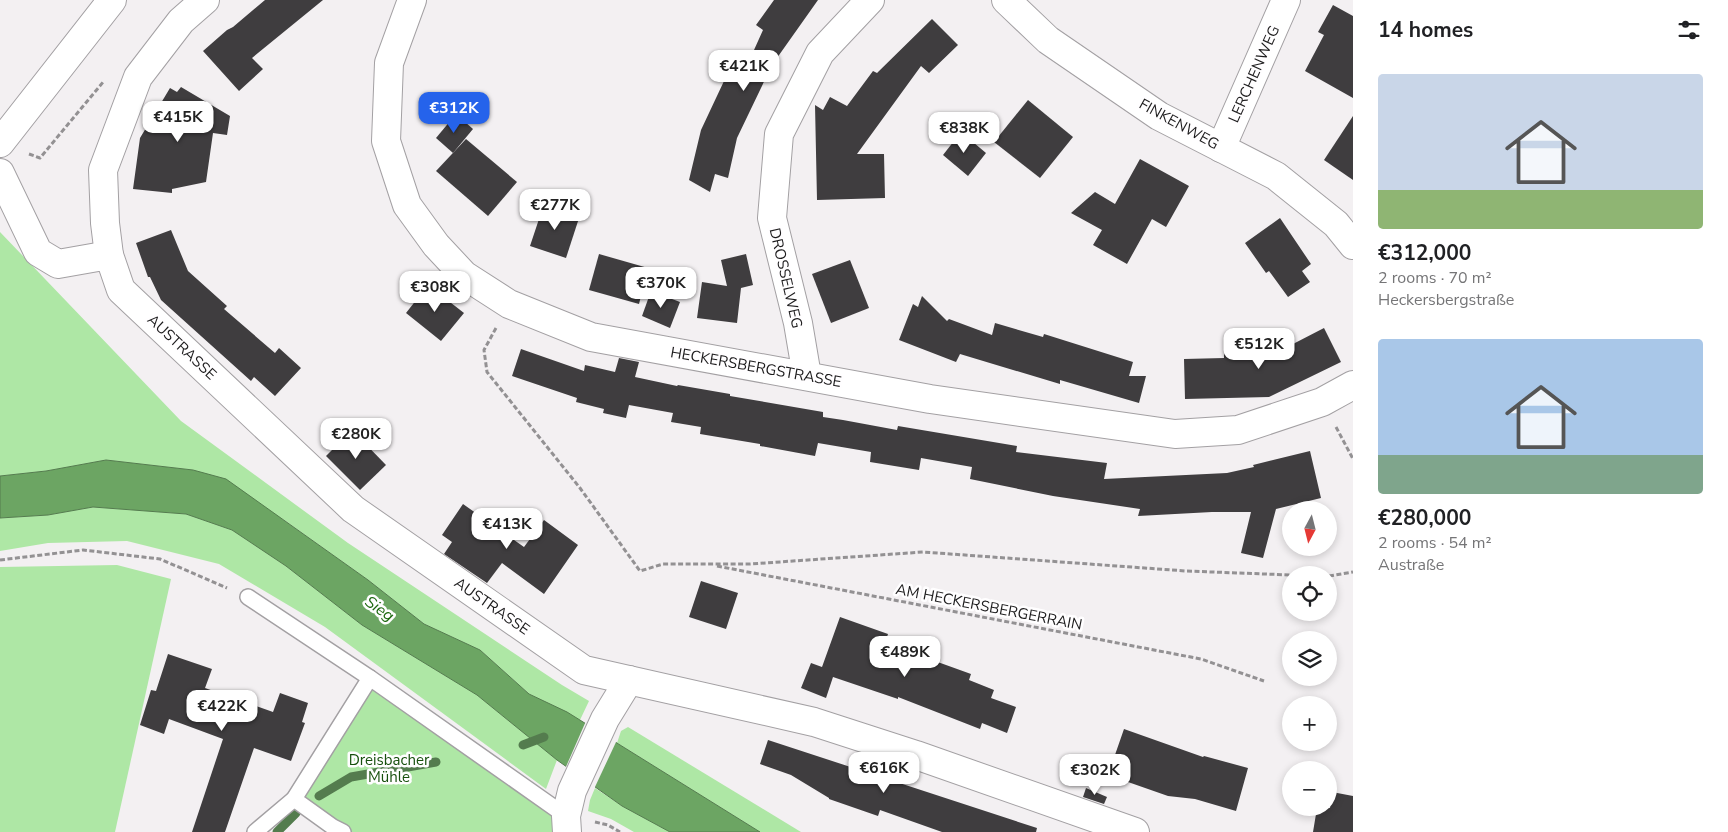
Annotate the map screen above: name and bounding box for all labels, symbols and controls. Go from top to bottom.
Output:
text: 14 homes [1378,16,1473,44]
icon: filters [1675,16,1703,44]
street label: LERCHENWEG [1224,22,1284,126]
pin: €421K [709,49,779,92]
text: €421K [719,55,769,77]
pin: €312K [419,92,489,134]
street label: FINKENWEG [1135,94,1223,154]
text: €312K [429,97,479,119]
pin: €415K [143,100,213,143]
text: €415K [153,106,203,128]
icon: home [1496,107,1586,197]
pin: €838K [929,112,999,154]
text: €838K [939,117,989,139]
pin: €277K [520,188,590,231]
text: €277K [530,194,580,216]
street label: DROSSELWEG [765,226,807,330]
text: €312,000 [1378,239,1471,267]
pin: €370K [626,266,696,309]
text: 2 rooms · 70 m² [1378,267,1491,289]
pin: €308K [400,270,470,313]
text: €370K [636,272,686,294]
text: €308K [410,276,460,298]
text: Heckersbergstraße [1378,289,1514,311]
street label: AUSTRASSE [143,310,221,384]
pin: €512K [1224,328,1294,370]
text: €512K [1234,333,1284,355]
street label: HECKERSBERGSTRASSE [669,342,843,392]
icon: home [1496,372,1586,462]
pin: €280K [321,418,391,460]
text: €280K [331,423,381,445]
north arrow [1282,501,1338,556]
map controls [1282,501,1337,816]
text: €280,000 [1378,504,1471,532]
pin: €413K [472,508,542,550]
text: €413K [482,513,532,535]
text: 2 rooms · 54 m² [1378,532,1491,554]
text: Austraße [1378,554,1444,576]
button: locate [1282,566,1337,621]
street label: AUSTRASSE [450,573,534,639]
street label: AM HECKERSBERGERRAIN [894,579,1084,635]
water label: Sieg [360,591,399,627]
button: layers [1282,631,1337,686]
pin: €489K [870,636,940,678]
text: €489K [880,641,930,663]
pin: €422K [187,690,257,732]
text: €422K [197,695,247,717]
button: + [1282,696,1337,751]
park label: Dreisbacher Mühle [349,750,430,787]
pin: €616K [849,752,919,794]
pin: €302K [1060,754,1130,796]
text: €616K [859,757,909,779]
text: €302K [1070,759,1120,781]
button: − [1282,761,1337,816]

